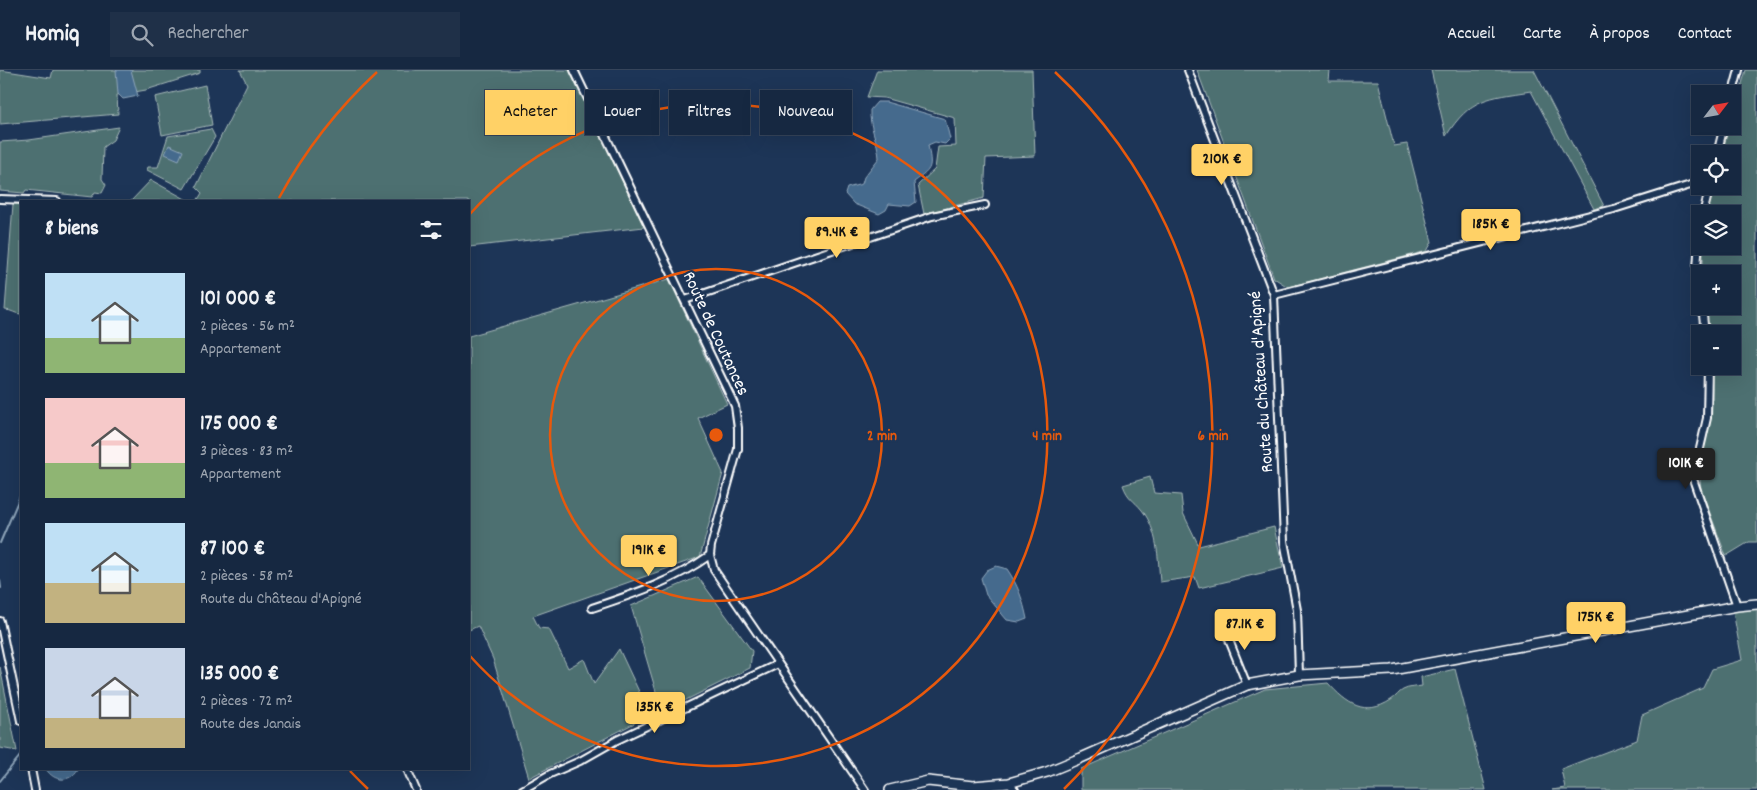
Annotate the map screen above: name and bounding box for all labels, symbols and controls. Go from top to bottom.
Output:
search box [110,12,460,57]
text: Homiq [25,18,80,52]
icon: search [128,21,156,49]
text: Rechercher [168,21,249,48]
text: Accueil [1447,22,1495,47]
text: Carte [1523,22,1562,47]
text: À propos [1590,22,1650,47]
text: Contact [1678,22,1732,47]
north arrow [1691,85,1741,135]
map controls [1691,85,1741,375]
chip: Acheter [485,90,575,135]
chip: Louer [585,90,659,135]
chip: Filtres [669,90,750,135]
chip: Nouveau [760,90,852,135]
pin: 210K € [1181,144,1263,186]
button: locate [1691,145,1741,195]
text: 210K € [1202,148,1242,171]
button: layers [1691,205,1741,255]
pin: 185K € [1450,208,1532,251]
text: 185K € [1472,213,1510,236]
text: 8 biens [45,215,99,245]
icon: filters [417,216,445,244]
pin: 89.4K € [791,216,883,259]
text: 89.4K € [815,221,859,244]
button: + [1691,265,1741,315]
street label: Route de Coutances [675,268,754,400]
text: 101 000 € [200,285,276,315]
street label: Route du Château d'Apigné [1244,290,1281,473]
icon: home [85,293,145,353]
text: 2 pièces · 56 m² [200,315,295,338]
button: − [1691,325,1741,375]
text: Appartement [200,338,281,361]
text: 175 000 € [200,410,278,440]
icon: home [85,418,145,478]
centre of rings [707,426,725,444]
text: 2 min [867,426,897,448]
text: 4 min [1032,426,1062,448]
text: 6 min [1198,426,1228,448]
text: 3 pièces · 83 m² [200,440,293,463]
pin: 101K € [1645,448,1727,490]
text: 101K € [1668,452,1704,475]
text: Appartement [200,463,281,486]
pin: 191K € [608,534,690,577]
text: 87 100 € [200,535,265,565]
text: 191K € [632,539,666,562]
icon: home [85,543,145,603]
text: 2 pièces · 58 m² [200,565,293,588]
text: Route du Château d'Apigné [200,588,362,611]
pin: 175K € [1555,602,1637,644]
text: 175K € [1577,606,1615,629]
pin: 87.1K € [1199,608,1291,651]
text: 87.1K € [1226,613,1264,636]
text: 135 000 € [200,660,279,690]
icon: home [85,668,145,728]
text: 2 pièces · 72 m² [200,690,293,713]
pin: 135K € [614,692,696,734]
text: 135K € [636,696,674,719]
text: Route des Janais [200,713,301,736]

